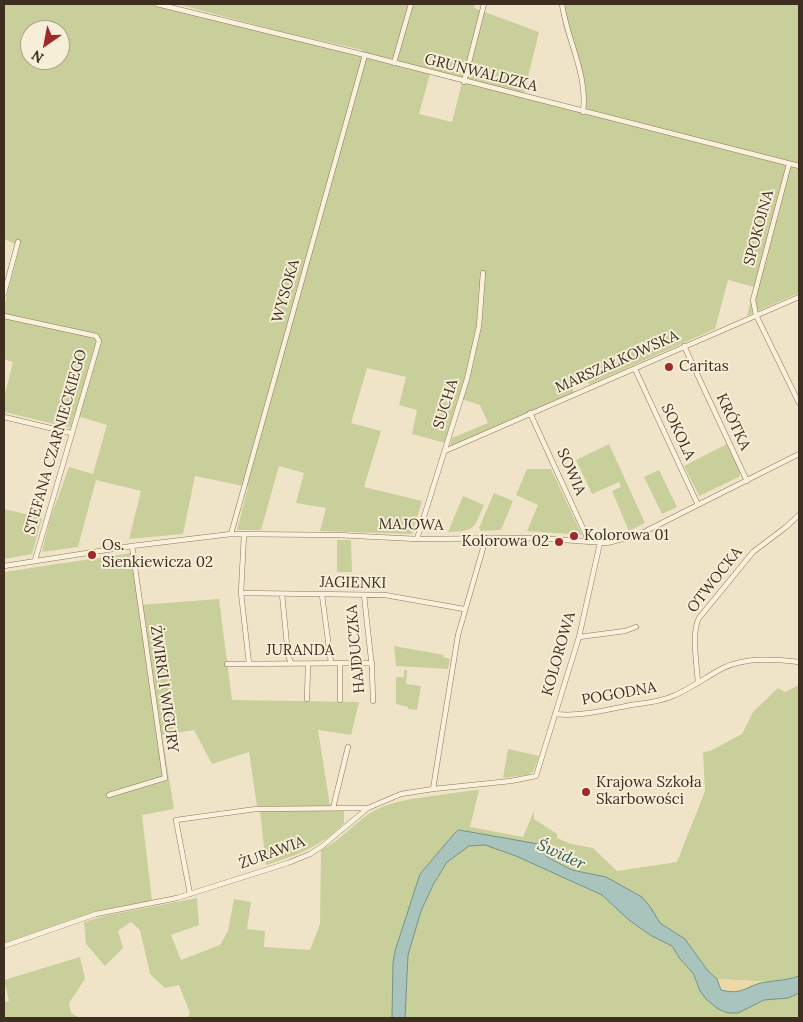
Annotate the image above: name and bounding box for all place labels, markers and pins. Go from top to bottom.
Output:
place label: Caritas [679,358,729,376]
marker: Caritas [663,361,675,373]
place label: Kolorowa 01 [584,527,669,545]
marker: Kolorowa 01 [568,530,580,542]
place label: Kolorowa 02 [462,533,549,551]
marker: Kolorowa 02 [553,536,565,548]
place label: Os. Sienkiewicza 02 [102,537,213,572]
marker: Os. Sienkiewicza 02 [86,549,98,561]
place label: Krajowa Szkoła Skarbowości [596,774,702,809]
marker: Krajowa Szkoła Skarbowości [580,786,592,798]

